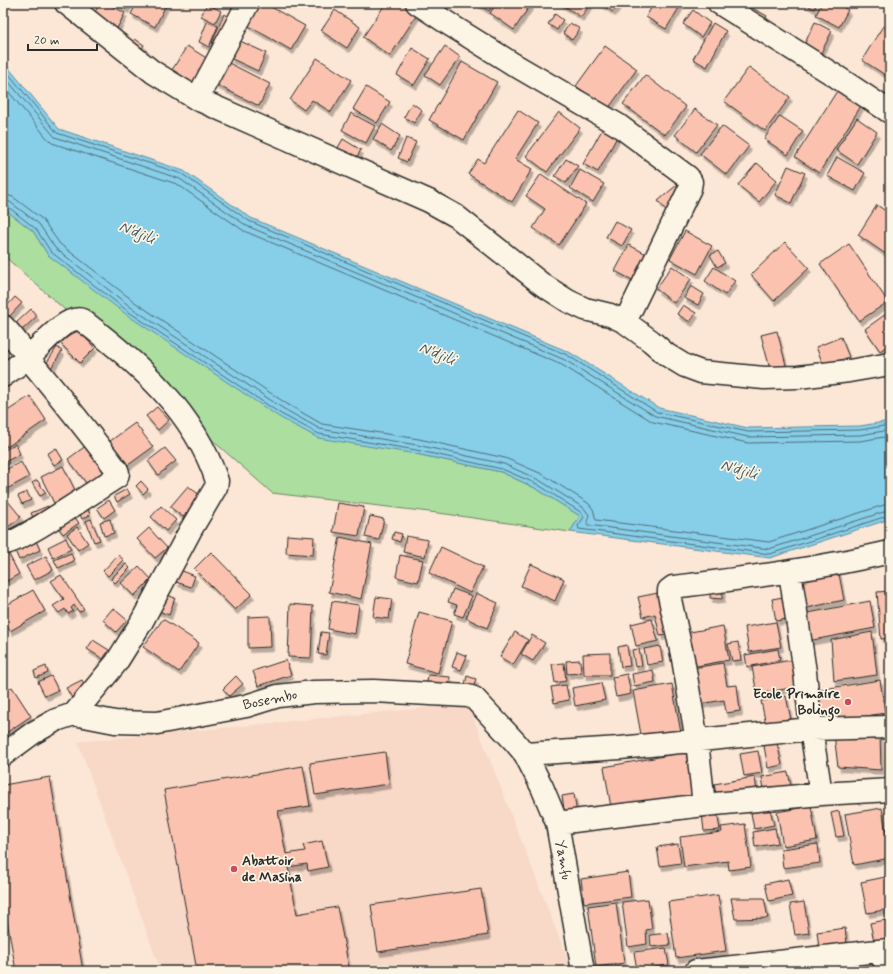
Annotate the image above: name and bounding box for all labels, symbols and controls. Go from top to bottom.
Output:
scale bar [28,26,97,52]
text: 20 m [34,33,60,49]
water label: N'djili [116,217,160,250]
water label: N'djili [416,338,460,371]
water label: N'djili [718,455,762,485]
street label: Bosembo [241,685,299,715]
place label: Ecole Primaire Bolingo [753,685,840,722]
marker: Ecole Primaire Bolingo [843,697,853,707]
street label: Yamfu [551,839,575,881]
place label: Abattoir de Masina [242,852,302,886]
marker: Abattoir de Masina [229,864,239,874]

